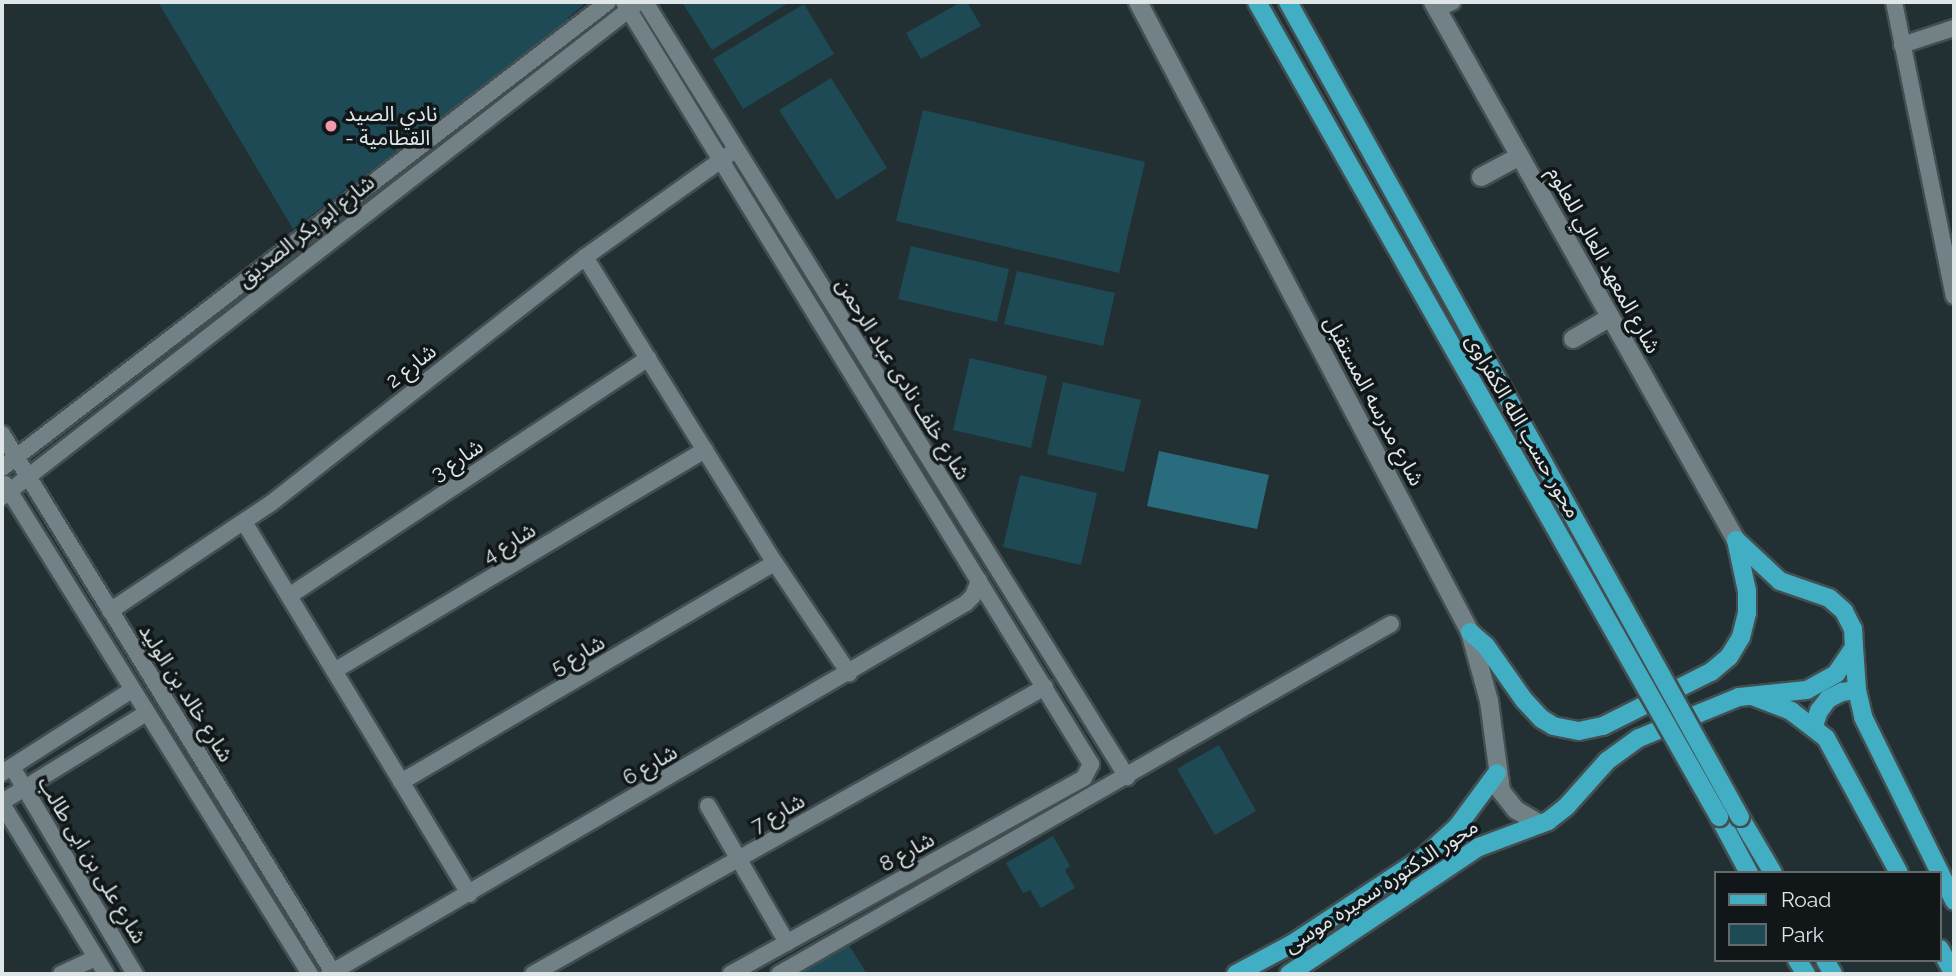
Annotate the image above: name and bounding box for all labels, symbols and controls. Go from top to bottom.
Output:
place label: نادي الصيد - القطامية [345,101,437,151]
marker: نادي الصيد - القطامية [323,118,339,134]
street label: شارع المعهد العالي للعلوم [1542,162,1666,358]
street label: شارع ابو بكر الصديق [232,170,380,292]
street label: شارع خلف نادى عباد الرحمن [830,273,976,485]
street label: شارع مدرسه المستقبل [1319,312,1429,490]
street label: محور حسب الله الكفراوى [1460,330,1586,522]
street label: شارع 2 [381,338,441,394]
street label: شارع 3 [426,433,488,487]
street label: شارع 4 [478,517,540,569]
street label: شارع خالد بن الوليد [133,619,239,767]
street label: شارع 5 [547,630,609,680]
street label: شارع 6 [618,739,682,791]
street label: شارع على بن ابى طالب [32,772,152,948]
street label: شارع 7 [747,788,809,838]
street label: محور الدكتوره سميره موسى [1279,814,1483,958]
street label: شارع 8 [875,827,939,877]
legend [1714,871,1942,962]
text: Road [1781,887,1831,912]
text: Park [1781,922,1824,947]

